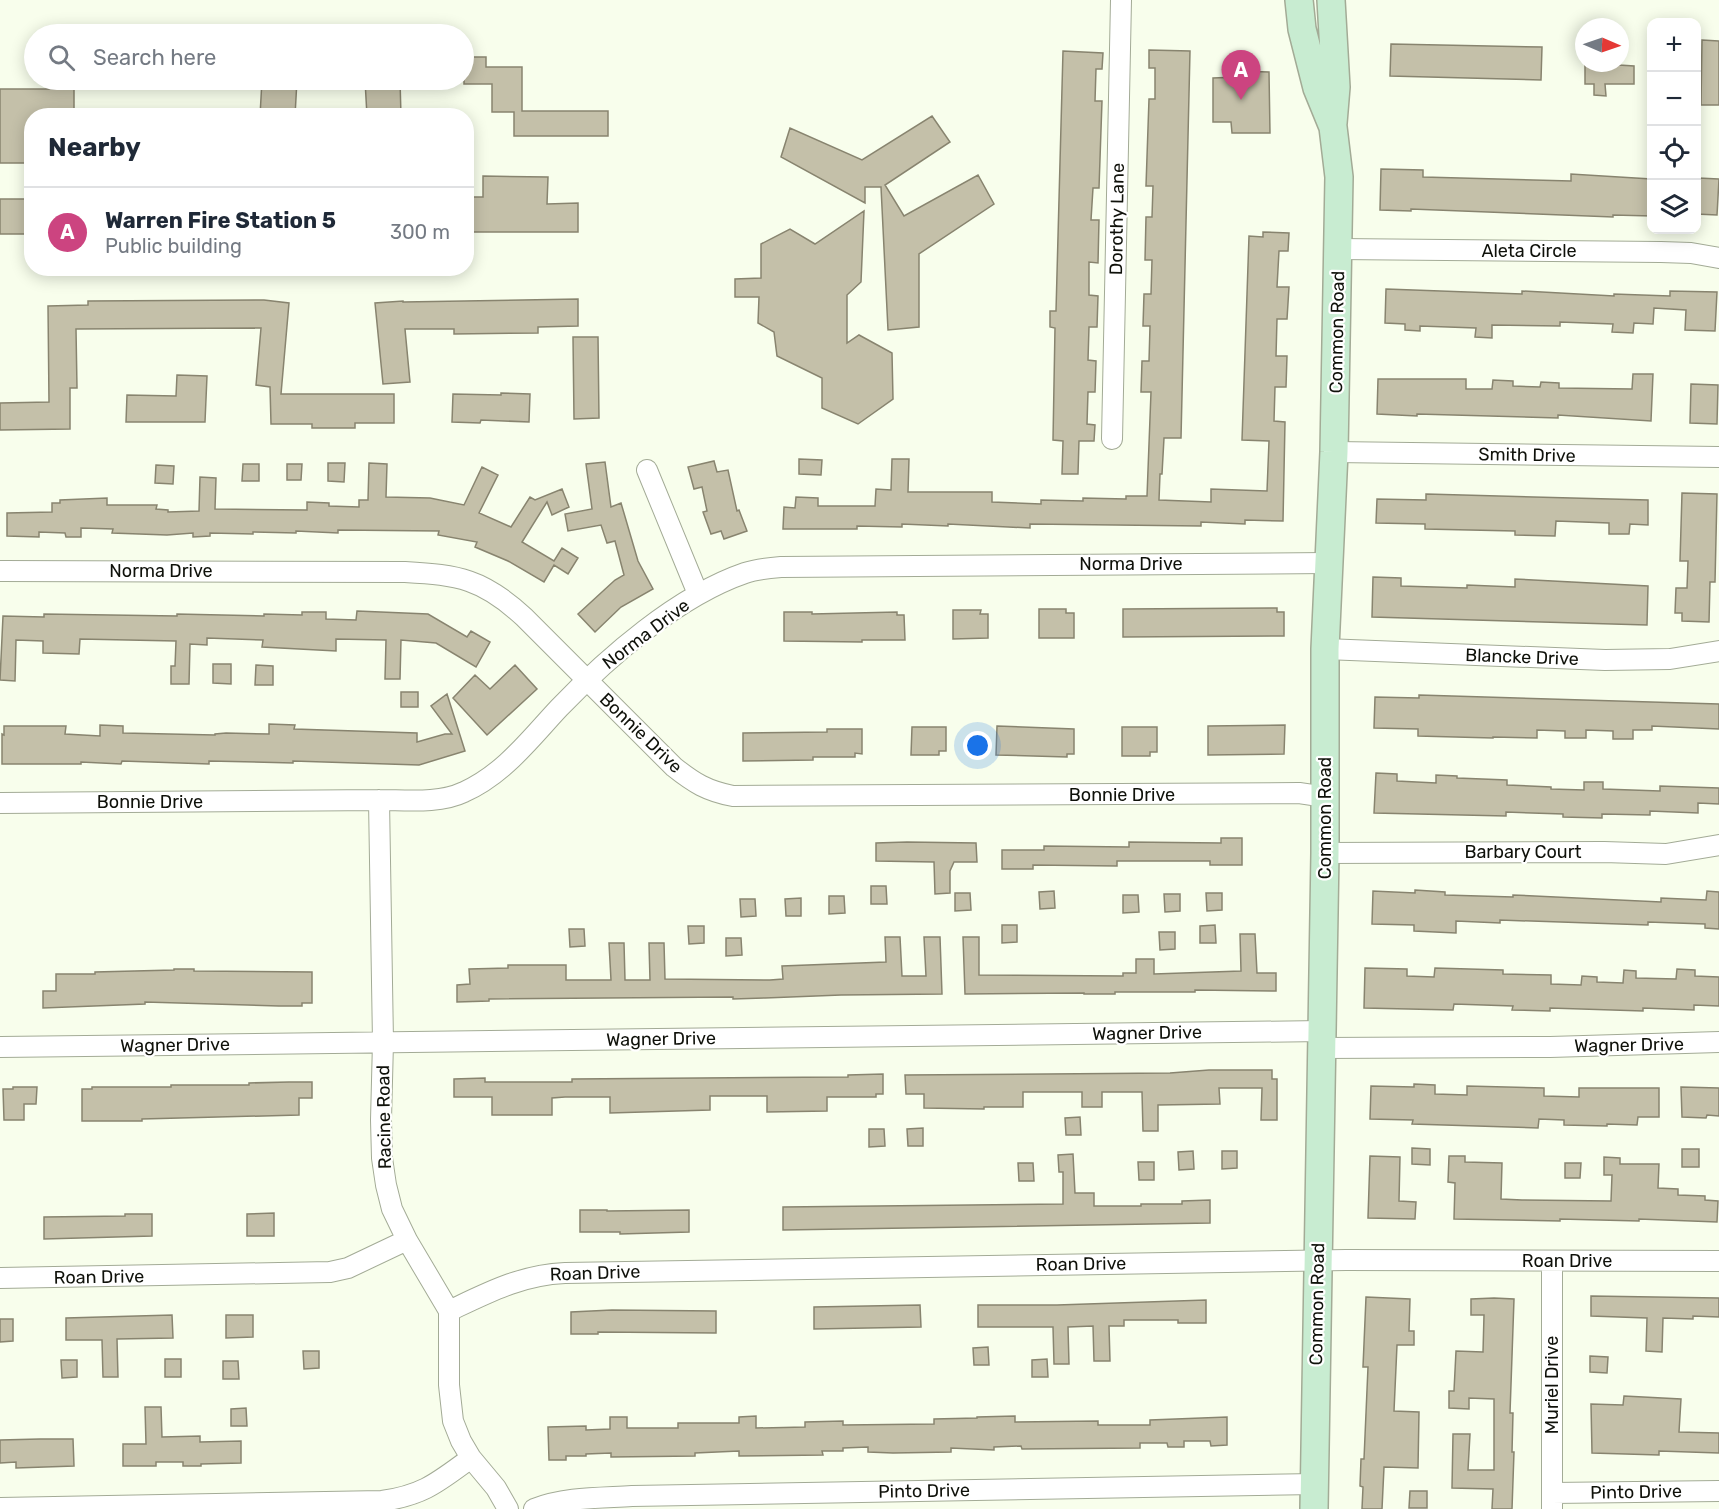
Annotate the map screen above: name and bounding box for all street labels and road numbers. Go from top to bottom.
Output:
street label: Dorothy Lane [1105,163,1129,275]
street label: Aleta Circle [1481,240,1577,262]
street label: Common Road [1325,270,1349,394]
street label: Smith Drive [1478,443,1576,467]
street label: Norma Drive [1079,553,1183,575]
street label: Norma Drive [109,560,213,582]
street label: Norma Drive [598,594,694,674]
street label: Blancke Drive [1465,644,1579,670]
street label: Bonnie Drive [595,688,687,778]
street label: Common Road [1314,757,1336,879]
street label: Bonnie Drive [1069,784,1175,806]
street label: Bonnie Drive [97,791,203,813]
street label: Barbary Court [1464,841,1582,863]
street label: Wagner Drive [1092,1021,1202,1045]
street label: Wagner Drive [606,1027,716,1051]
street label: Wagner Drive [120,1033,230,1057]
street label: Wagner Drive [1574,1033,1684,1057]
street label: Racine Road [372,1065,396,1169]
street label: Common Road [1305,1242,1329,1366]
street label: Roan Drive [1522,1250,1612,1272]
street label: Roan Drive [1036,1252,1126,1276]
street label: Roan Drive [549,1260,641,1286]
street label: Roan Drive [54,1265,144,1289]
street label: Muriel Drive [1541,1336,1563,1434]
street label: Pinto Drive [878,1479,970,1503]
street label: Pinto Drive [1590,1480,1682,1504]

